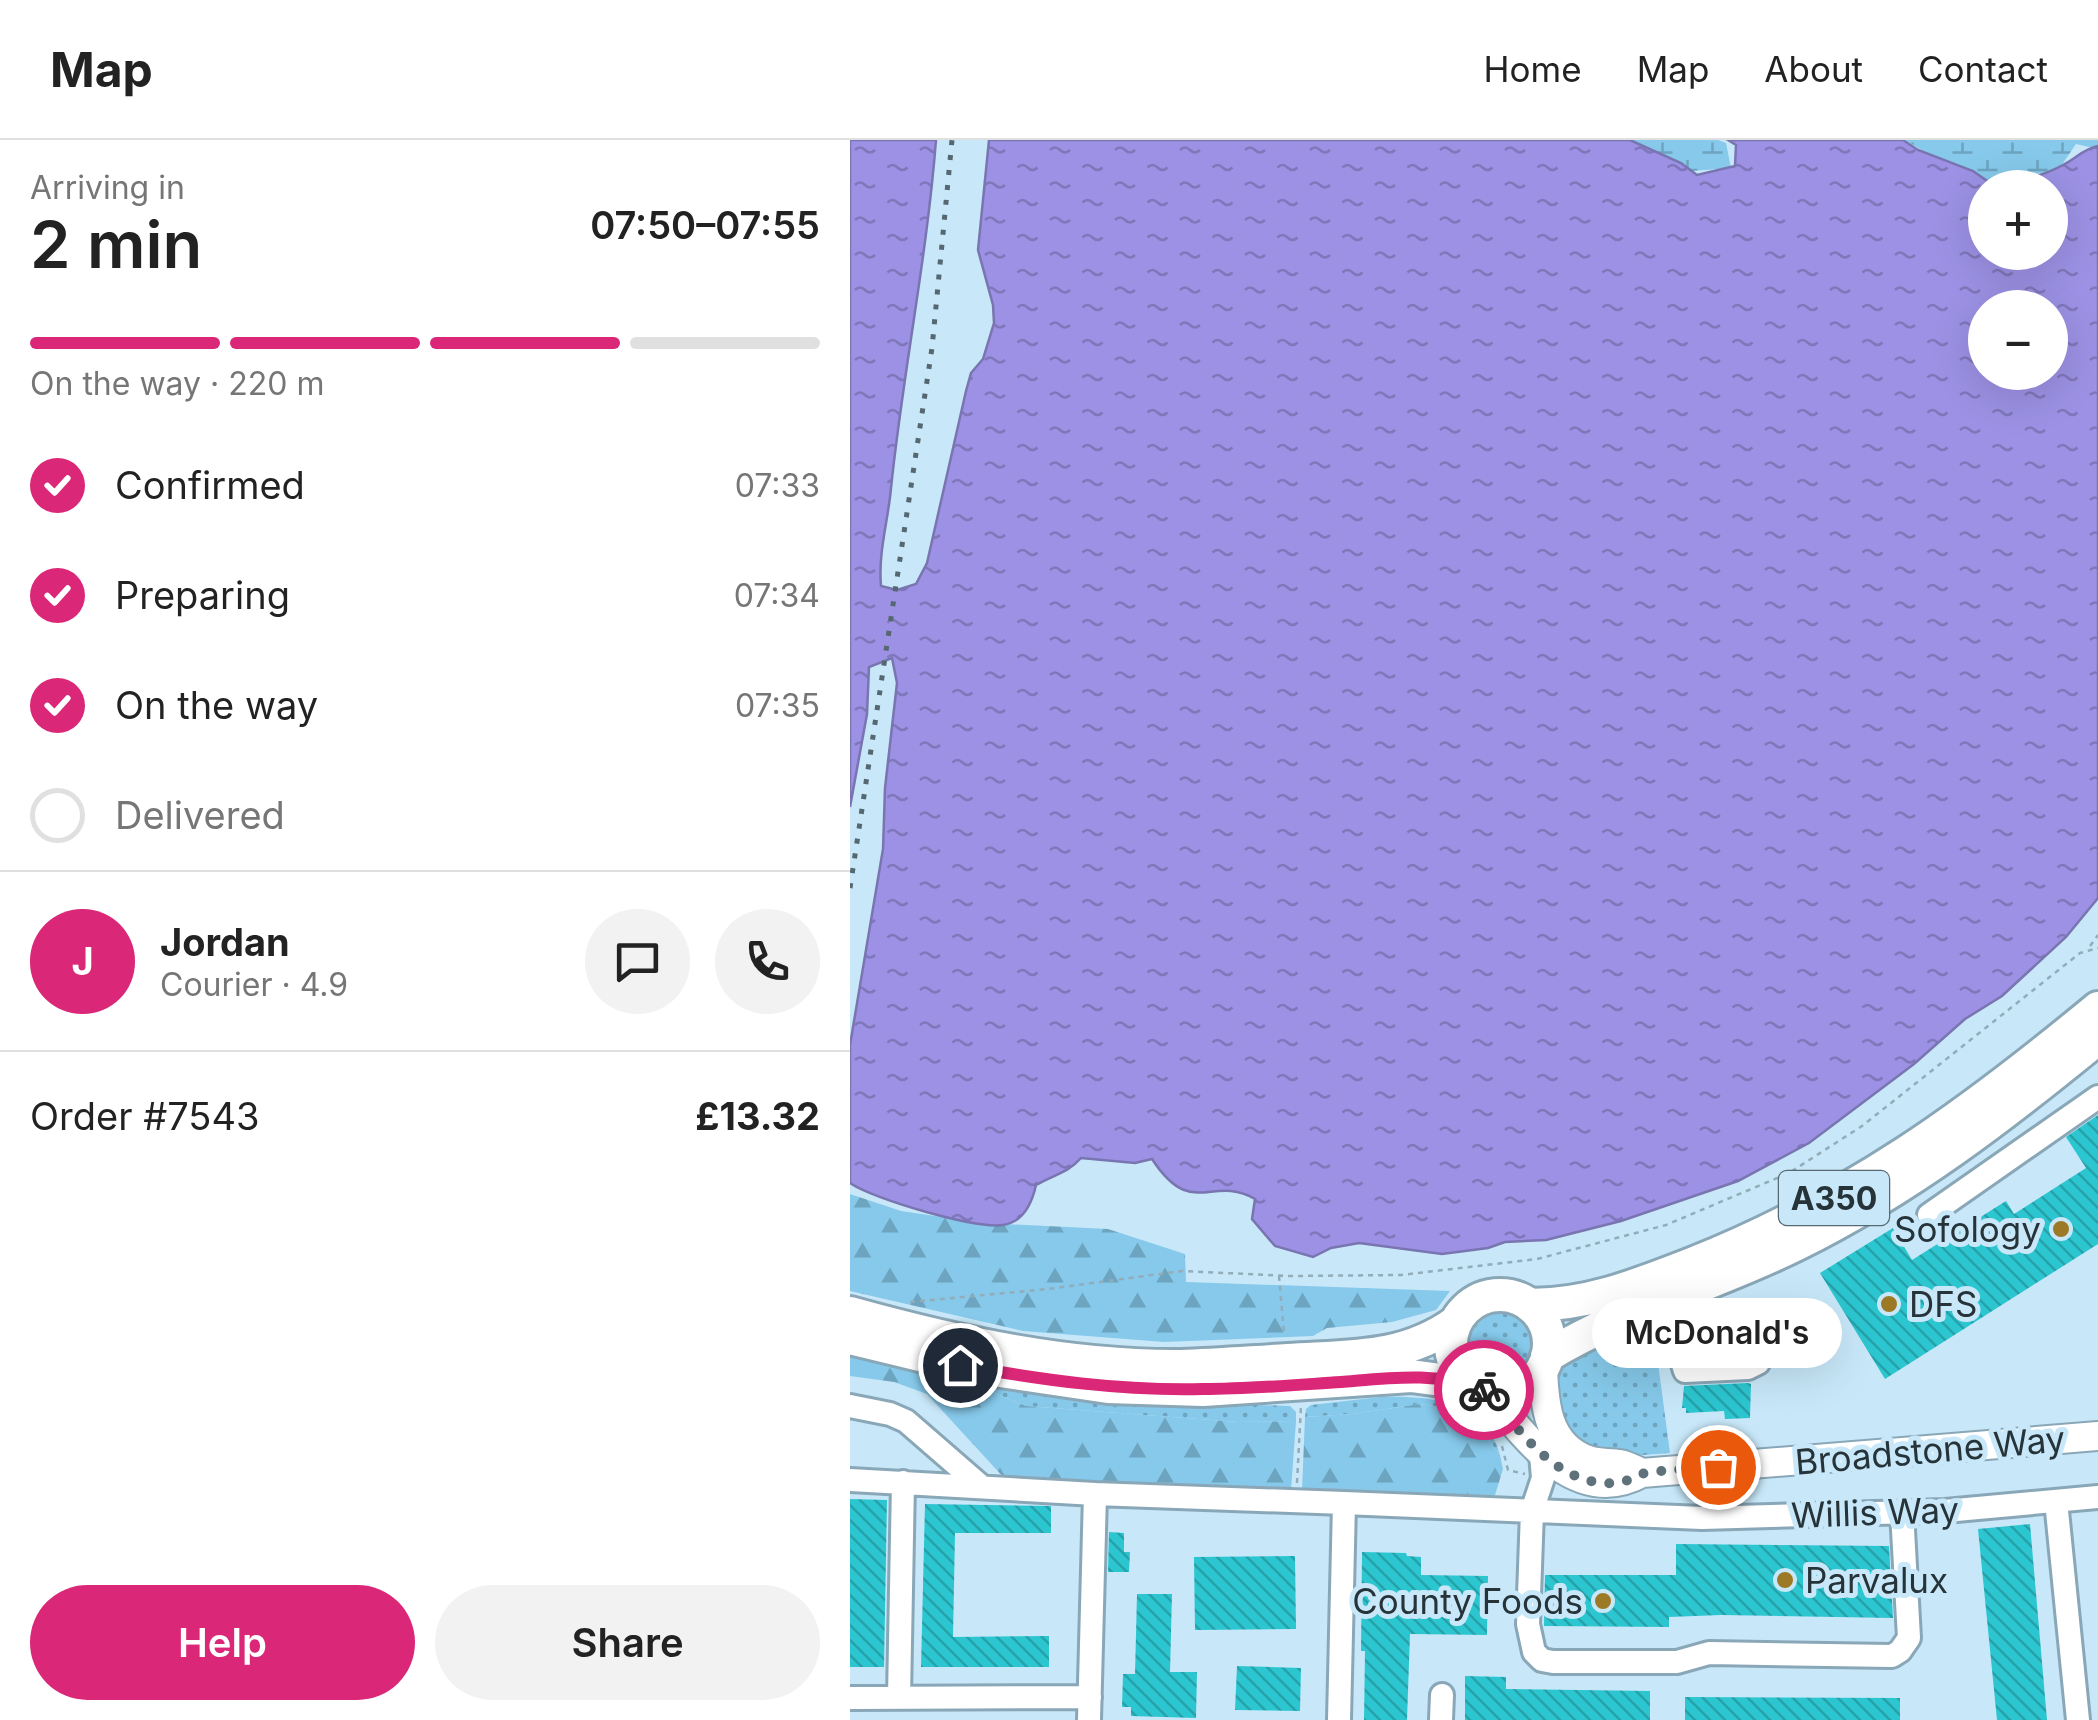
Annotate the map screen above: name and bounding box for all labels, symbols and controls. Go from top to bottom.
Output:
text: Map [50,40,153,99]
text: Home [1484,48,1582,90]
text: Map [1637,48,1709,90]
text: About [1764,48,1863,90]
text: Contact [1918,48,2048,90]
text: Arriving in [30,168,185,207]
map controls [1968,170,2068,390]
button: + [1968,170,2068,270]
text: 07:50–07:55 [590,202,820,248]
text: 2 min [30,205,202,284]
button: − [1968,290,2068,390]
text: On the way · 220 m [30,364,325,403]
icon: check [30,458,85,513]
text: Confirmed [115,462,305,508]
text: 07:33 [735,466,820,505]
icon: check [30,568,85,623]
text: Preparing [115,572,290,618]
text: 07:34 [734,576,820,615]
icon: check [30,678,85,733]
text: On the way [115,682,318,728]
text: 07:35 [735,686,820,725]
text: Delivered [115,792,285,838]
button: chat [585,909,690,1014]
button: phone [715,909,820,1014]
text: Jordan [160,919,290,965]
text: J [71,938,94,984]
text: Courier · 4.9 [160,965,348,1004]
text: Order #7543 [30,1093,259,1139]
text: £13.32 [695,1093,820,1139]
road number: A350 [1779,1171,1889,1225]
place label: Sofology [1894,1208,2041,1250]
marker: Sofology [2050,1218,2072,1240]
place label: DFS [1909,1283,1977,1325]
marker: DFS [1878,1293,1900,1315]
callout: McDonald's [1593,1297,1843,1367]
text: McDonald's [1625,1313,1809,1352]
pin [918,1323,1003,1408]
icon: home [933,1338,988,1393]
courier [1434,1340,1534,1440]
icon: bike [1457,1363,1512,1418]
street label: Broadstone Way [1793,1417,2067,1483]
pin [1676,1425,1761,1510]
icon: bag [1691,1440,1746,1495]
street label: Willis Way [1790,1488,1960,1536]
place label: Parvalux [1805,1559,1948,1601]
marker: Parvalux [1774,1569,1796,1591]
place label: County Foods [1352,1580,1583,1622]
button: Help [30,1585,415,1700]
button: Share [435,1585,820,1700]
marker: County Foods [1592,1590,1614,1612]

